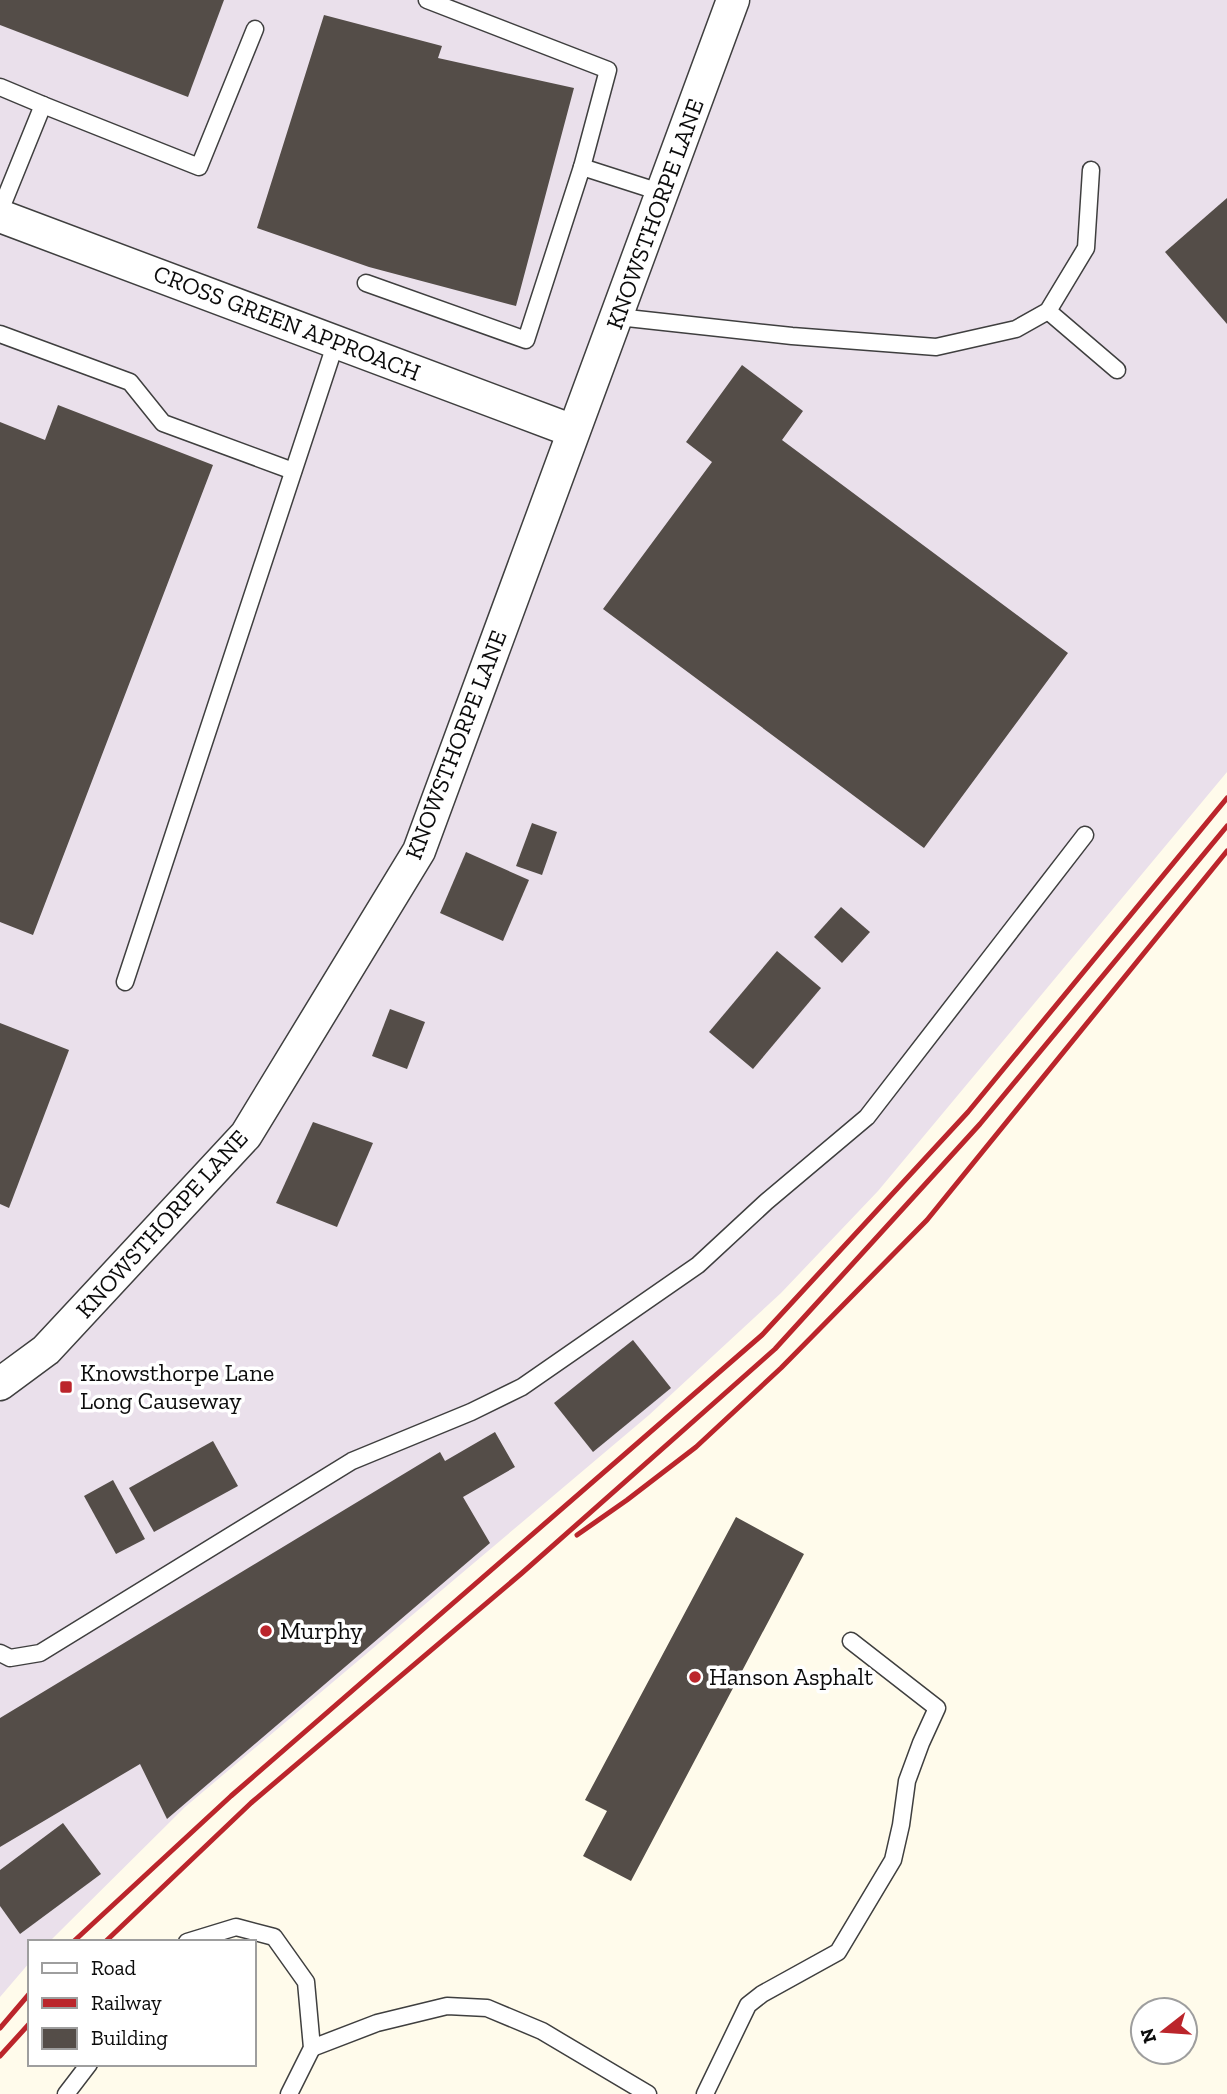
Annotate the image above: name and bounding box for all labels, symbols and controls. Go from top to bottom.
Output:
street label: KNOWSTHORPE LANE [599,95,710,333]
street label: CROSS GREEN APPROACH [150,258,425,387]
street label: KNOWSTHORPE LANE [398,626,513,864]
street label: KNOWSTHORPE LANE [69,1124,254,1324]
place label: Knowsthorpe Lane Long Causeway [80,1358,274,1415]
marker: Knowsthorpe Lane Long Causeway [58,1379,74,1395]
place label: Murphy [280,1616,363,1645]
marker: Murphy [258,1623,274,1639]
place label: Hanson Asphalt [709,1662,873,1691]
marker: Hanson Asphalt [687,1669,703,1685]
legend [28,1940,256,2066]
text: Road [91,1955,137,1980]
text: Railway [91,1990,162,2015]
north arrow [1129,1996,1199,2066]
text: Building [91,2025,168,2050]
text: N [1135,2026,1161,2046]

